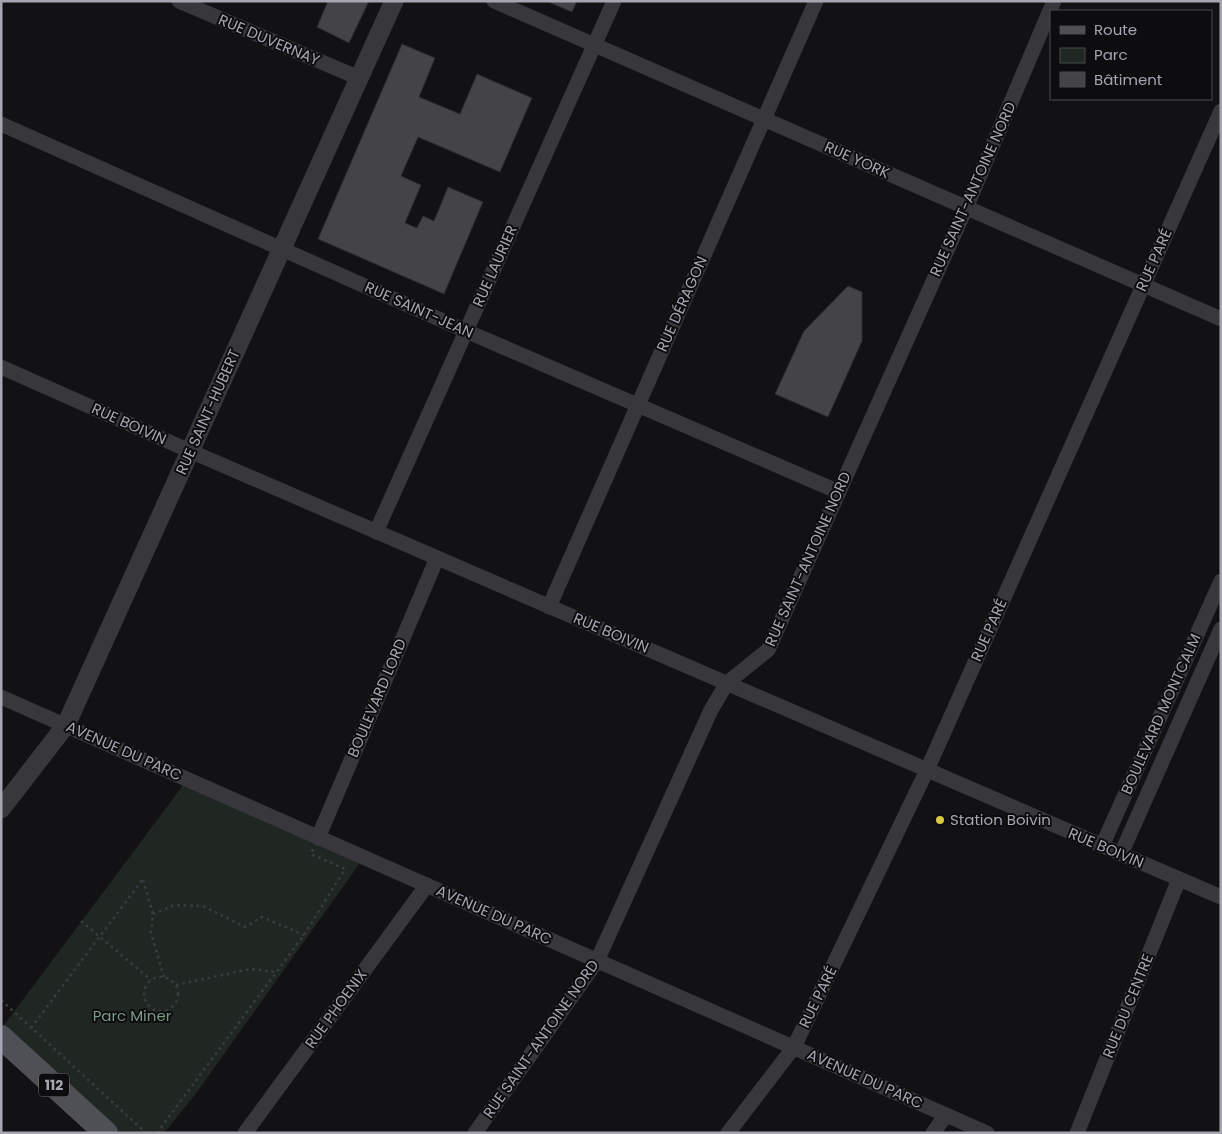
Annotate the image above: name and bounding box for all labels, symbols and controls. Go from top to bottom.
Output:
street label: RUE DUVERNAY [215,9,323,70]
legend [1050,10,1212,100]
text: Route [1094,19,1137,40]
text: Parc [1094,44,1128,65]
text: Bâtiment [1094,69,1162,90]
street label: RUE SAINT-ANTOINE NORD [925,98,1021,279]
street label: RUE YORK [821,136,893,183]
street label: RUE LAURIER [467,222,522,310]
street label: RUE PARÉ [1130,225,1177,294]
street label: RUE DÉRAGON [651,253,712,355]
street label: RUE SAINT-JEAN [362,276,477,343]
street label: RUE SAINT-HUBERT [170,346,245,478]
street label: RUE BOIVIN [88,398,170,449]
street label: RUE SAINT-ANTOINE NORD [760,468,856,649]
street label: RUE PARÉ [965,595,1012,664]
street label: RUE BOIVIN [570,607,652,658]
street label: BOULEVARD MONTCALM [1116,630,1205,797]
street label: BOULEVARD LORD [342,635,411,760]
street label: AVENUE DU PARC [63,716,185,785]
place label: Station Boivin [950,809,1051,830]
marker: Station Boivin [934,814,946,826]
street label: RUE BOIVIN [1065,822,1147,873]
street label: AVENUE DU PARC [433,880,555,949]
street label: RUE DU CENTRE [1097,951,1158,1061]
street label: RUE SAINT-ANTOINE NORD [478,955,603,1122]
street label: RUE PARÉ [794,962,842,1031]
street label: RUE PHOENIX [300,965,371,1053]
park label: Parc Miner [93,1005,172,1026]
street label: AVENUE DU PARC [804,1044,926,1113]
road number: 112 [39,1074,69,1096]

